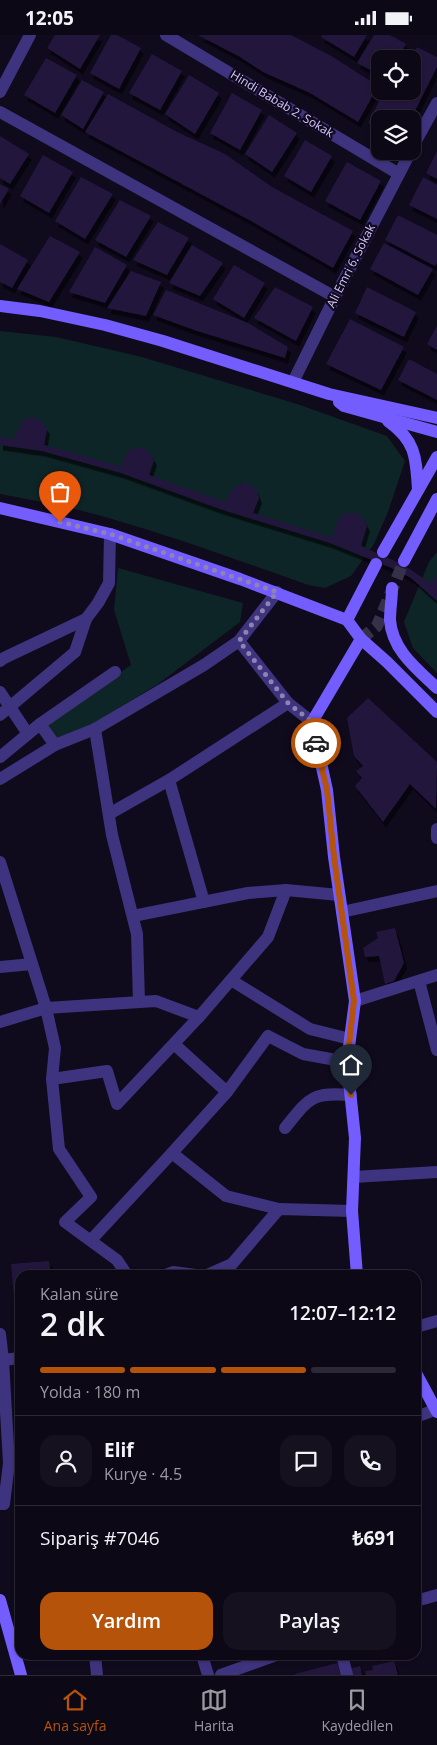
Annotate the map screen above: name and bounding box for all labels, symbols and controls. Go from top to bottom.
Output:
text: 12:05 [25,5,74,31]
map controls [371,50,421,160]
button: locate [371,50,421,100]
street label: Hindi Babab 2. Sokak [227,66,338,142]
button: layers [371,110,421,160]
street label: Ali Emri 6. Sokak [322,220,379,311]
pin [39,471,81,522]
icon: bag [46,478,74,506]
courier [291,718,341,768]
icon: car [302,729,330,757]
pin [330,1044,372,1095]
icon: home [337,1051,365,1079]
text: Kalan süre [40,1283,119,1305]
text: 12:07–12:12 [289,1300,396,1326]
text: 2 dk [40,1302,105,1345]
text: Yolda · 180 m [40,1381,140,1403]
button: person [40,1435,92,1487]
button: chat [280,1435,332,1487]
button: phone [344,1435,396,1487]
text: Elif [104,1437,134,1463]
text: Kurye · 4.5 [104,1463,182,1485]
text: Sipariş #7046 [40,1525,160,1551]
text: ₺691 [353,1525,396,1551]
button: Yardım [40,1592,213,1650]
button: Paylaş [223,1592,396,1650]
tab: Ana sayfa [44,1686,107,1735]
tab: Harita [194,1686,234,1735]
tab: Kaydedilen [321,1686,393,1735]

